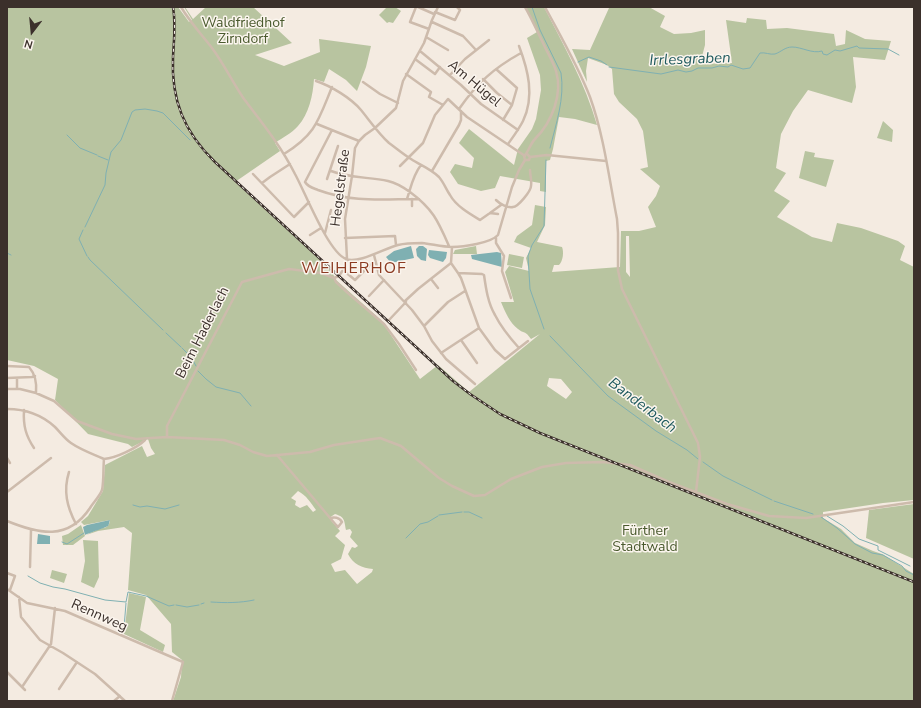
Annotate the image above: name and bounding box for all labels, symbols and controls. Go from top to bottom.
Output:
north arrow [12,12,52,52]
park label: Waldfriedhof Zirndorf [201,16,285,48]
text: N [23,36,35,52]
water label: Irrlesgraben [649,50,731,70]
street label: Am Hügel [444,57,504,111]
street label: Hegelstraße [328,148,354,228]
district label: WEIHERHOF [301,259,407,279]
street label: Beim Haderlach [173,284,233,382]
water label: Banderbach [604,374,680,438]
park label: Fürther Stadtwald [612,524,678,556]
street label: Rennweg [68,596,130,636]

